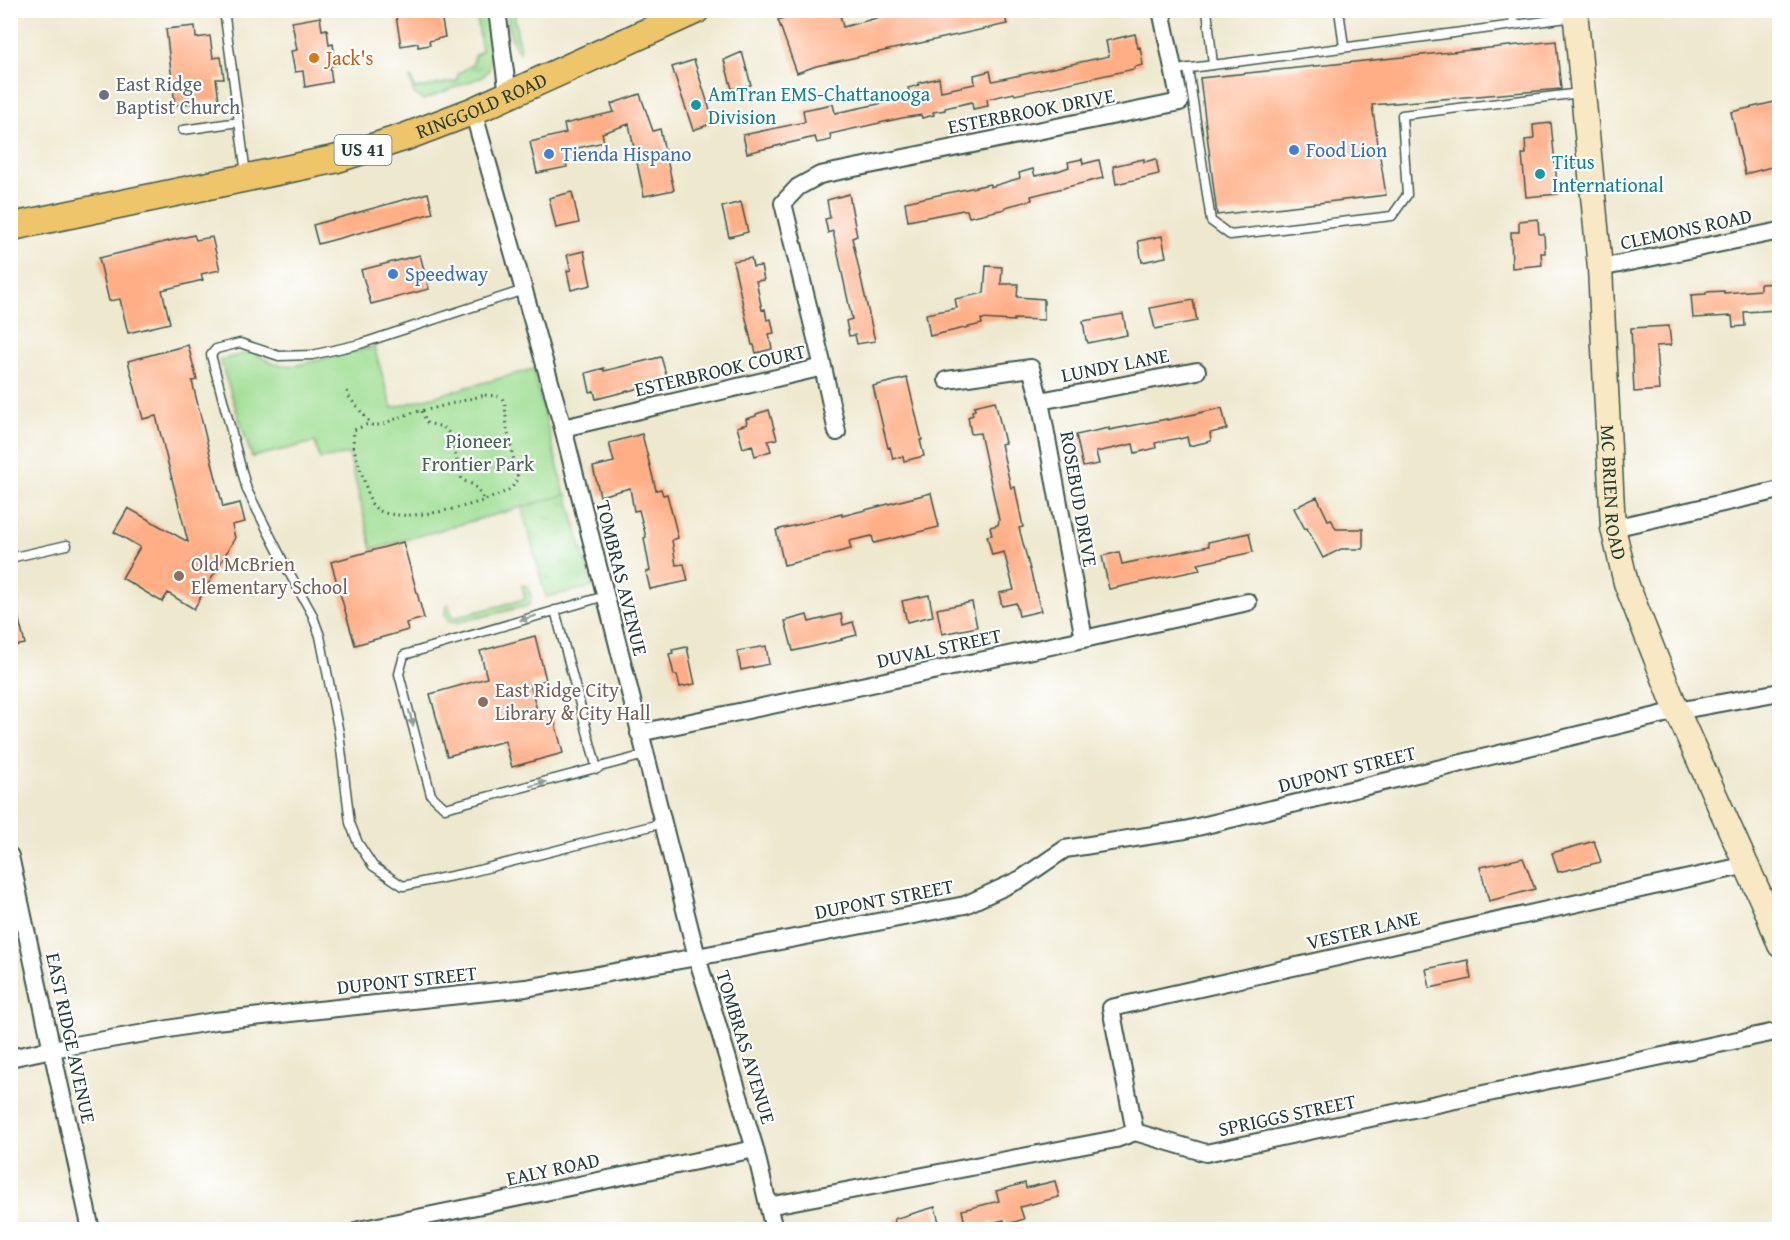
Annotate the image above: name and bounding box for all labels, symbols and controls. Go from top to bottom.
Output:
place label: Jack's [323,43,374,72]
marker: Jack's [307,51,321,65]
street label: RINGGOLD ROAD [411,64,552,146]
place label: East Ridge Baptist Church [116,69,240,121]
place label: AmTran EMS-Chattanooga Division [708,79,931,131]
street label: ESTERBROOK DRIVE [945,80,1117,141]
marker: East Ridge Baptist Church [97,88,111,102]
marker: AmTran EMS-Chattanooga Division [689,98,703,112]
road number: US 41 [334,135,392,165]
place label: Food Lion [1306,135,1387,164]
place label: Tienda Hispano [561,139,691,168]
marker: Food Lion [1287,143,1301,157]
marker: Tienda Hispano [542,147,556,161]
place label: Titus International [1552,147,1664,199]
marker: Titus International [1533,167,1547,181]
street label: CLEMONS ROAD [1617,200,1754,257]
place label: Speedway [405,259,488,288]
marker: Speedway [386,267,400,281]
street label: ESTERBROOK COURT [632,336,808,403]
street label: LUNDY LANE [1059,340,1171,389]
street label: MC BRIEN ROAD [1594,424,1635,563]
park label: Pioneer Frontier Park [422,426,535,478]
street label: ROSEBUD DRIVE [1053,429,1106,569]
street label: TOMBRAS AVENUE [589,497,656,659]
place label: Old McBrien Elementary School [191,549,348,601]
marker: Old McBrien Elementary School [172,569,186,583]
one-way arrow [519,614,537,623]
street label: DUVAL STREET [874,620,1004,675]
place label: East Ridge City Library & City Hall [495,675,651,727]
marker: East Ridge City Library & City Hall [476,695,490,709]
one-way arrow [406,709,416,727]
street label: DUPONT STREET [1275,737,1419,800]
one-way arrow [529,779,547,788]
street label: DUPONT STREET [812,871,956,926]
street label: VESTER LANE [1303,902,1422,957]
street label: EAST RIDGE AVENUE [39,950,104,1126]
street label: DUPONT STREET [335,958,479,1001]
street label: TOMBRAS AVENUE [709,967,784,1127]
street label: SPRIGGS STREET [1215,1086,1358,1143]
street label: EALY ROAD [504,1145,602,1193]

